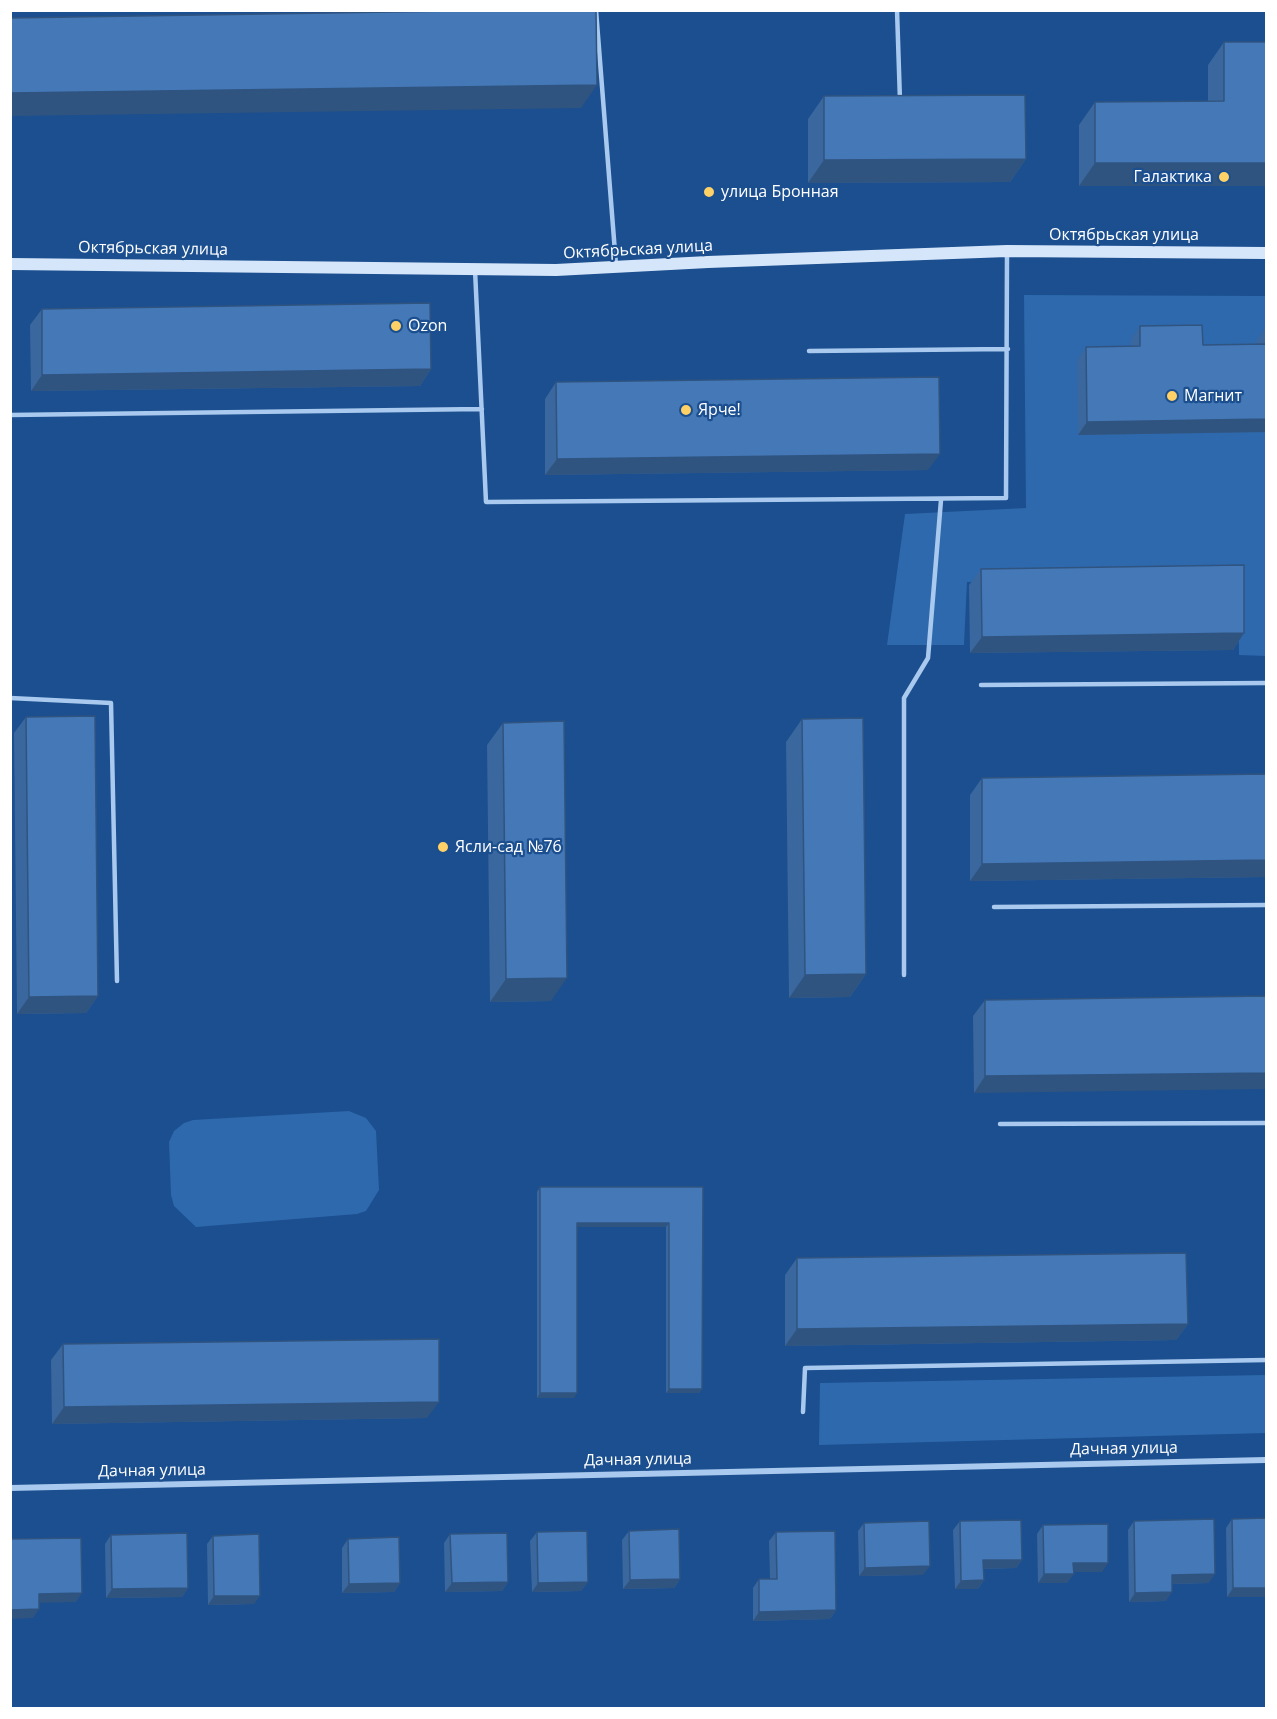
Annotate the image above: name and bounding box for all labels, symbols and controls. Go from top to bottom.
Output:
place label: Галактика [1134,167,1212,187]
marker: Галактика [1217,170,1231,184]
place label: улица Бронная [721,182,839,202]
marker: улица Бронная [702,185,716,199]
street label: Октябрьская улица [1049,225,1199,245]
street label: Октябрьская улица [563,236,713,264]
street label: Октябрьская улица [78,238,228,260]
place label: Ozon [408,316,447,336]
marker: Ozon [389,319,403,333]
place label: Магнит [1184,386,1242,406]
marker: Магнит [1165,389,1179,403]
place label: Ярче! [698,400,741,420]
marker: Ярче! [679,403,693,417]
place label: Ясли-сад №76 [455,837,562,857]
marker: Ясли-сад №76 [436,840,450,854]
street label: Дачная улица [1070,1438,1178,1460]
street label: Дачная улица [584,1449,692,1471]
street label: Дачная улица [98,1460,206,1482]

